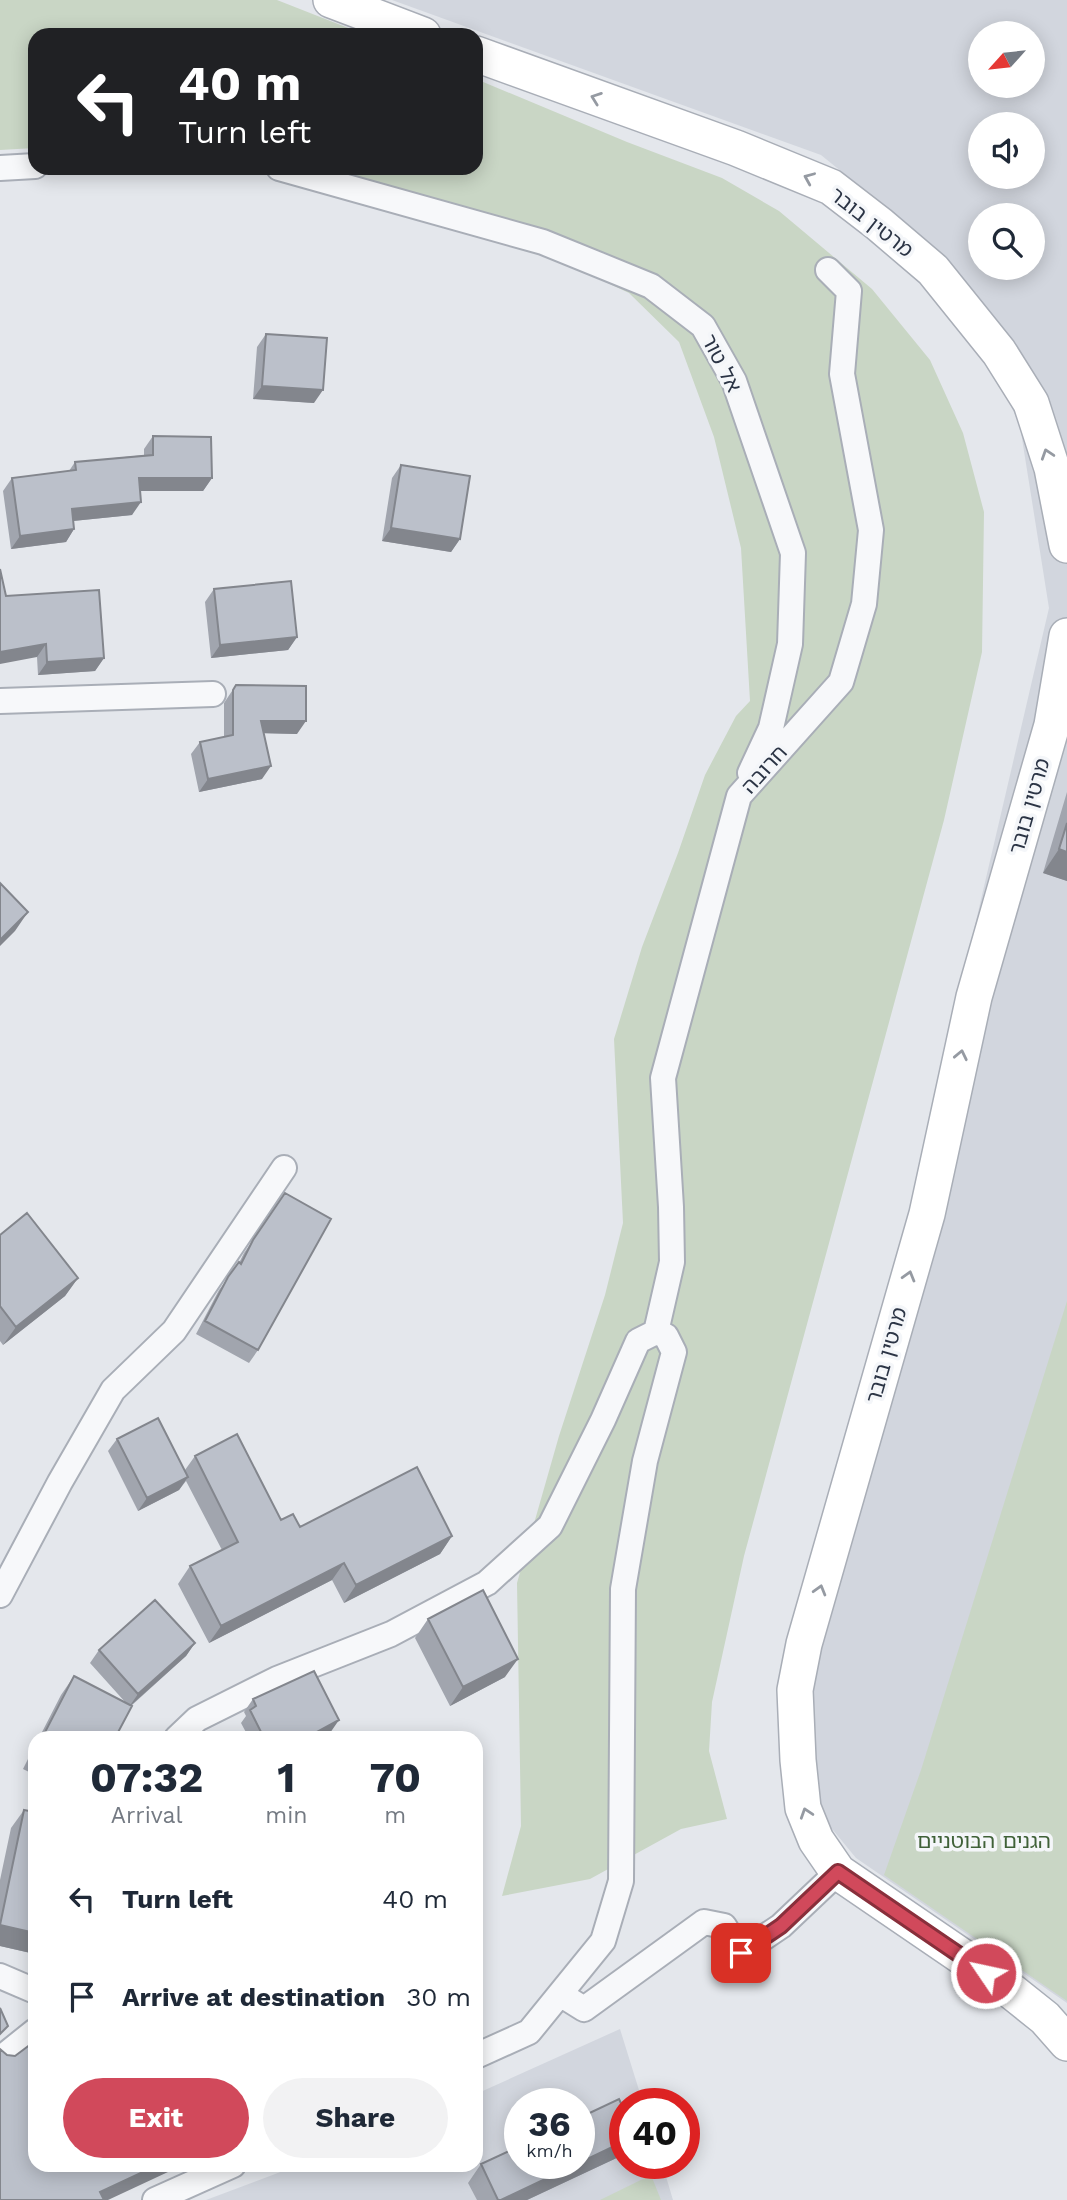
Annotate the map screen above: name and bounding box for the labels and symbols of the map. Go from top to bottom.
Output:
north arrow [968,21,1045,98]
one-way arrow [591,92,603,106]
one-way arrow [804,172,816,186]
street label: מרטין בובר [825,182,919,262]
street label: אל טור [697,330,747,396]
one-way arrow [1041,449,1056,461]
street label: חרובה [736,740,792,798]
street label: מרטין בובר [1003,755,1055,857]
one-way arrow [953,1049,968,1061]
one-way arrow [900,1271,915,1283]
street label: מרטין בובר [860,1304,912,1406]
one-way arrow [811,1584,826,1596]
one-way arrow [800,1807,814,1819]
park label: הגנים הבוטניים [917,1828,1051,1853]
pin [711,1923,771,1983]
position arrow [949,1936,1023,2010]
speed limit sign: 40 [609,2088,700,2179]

